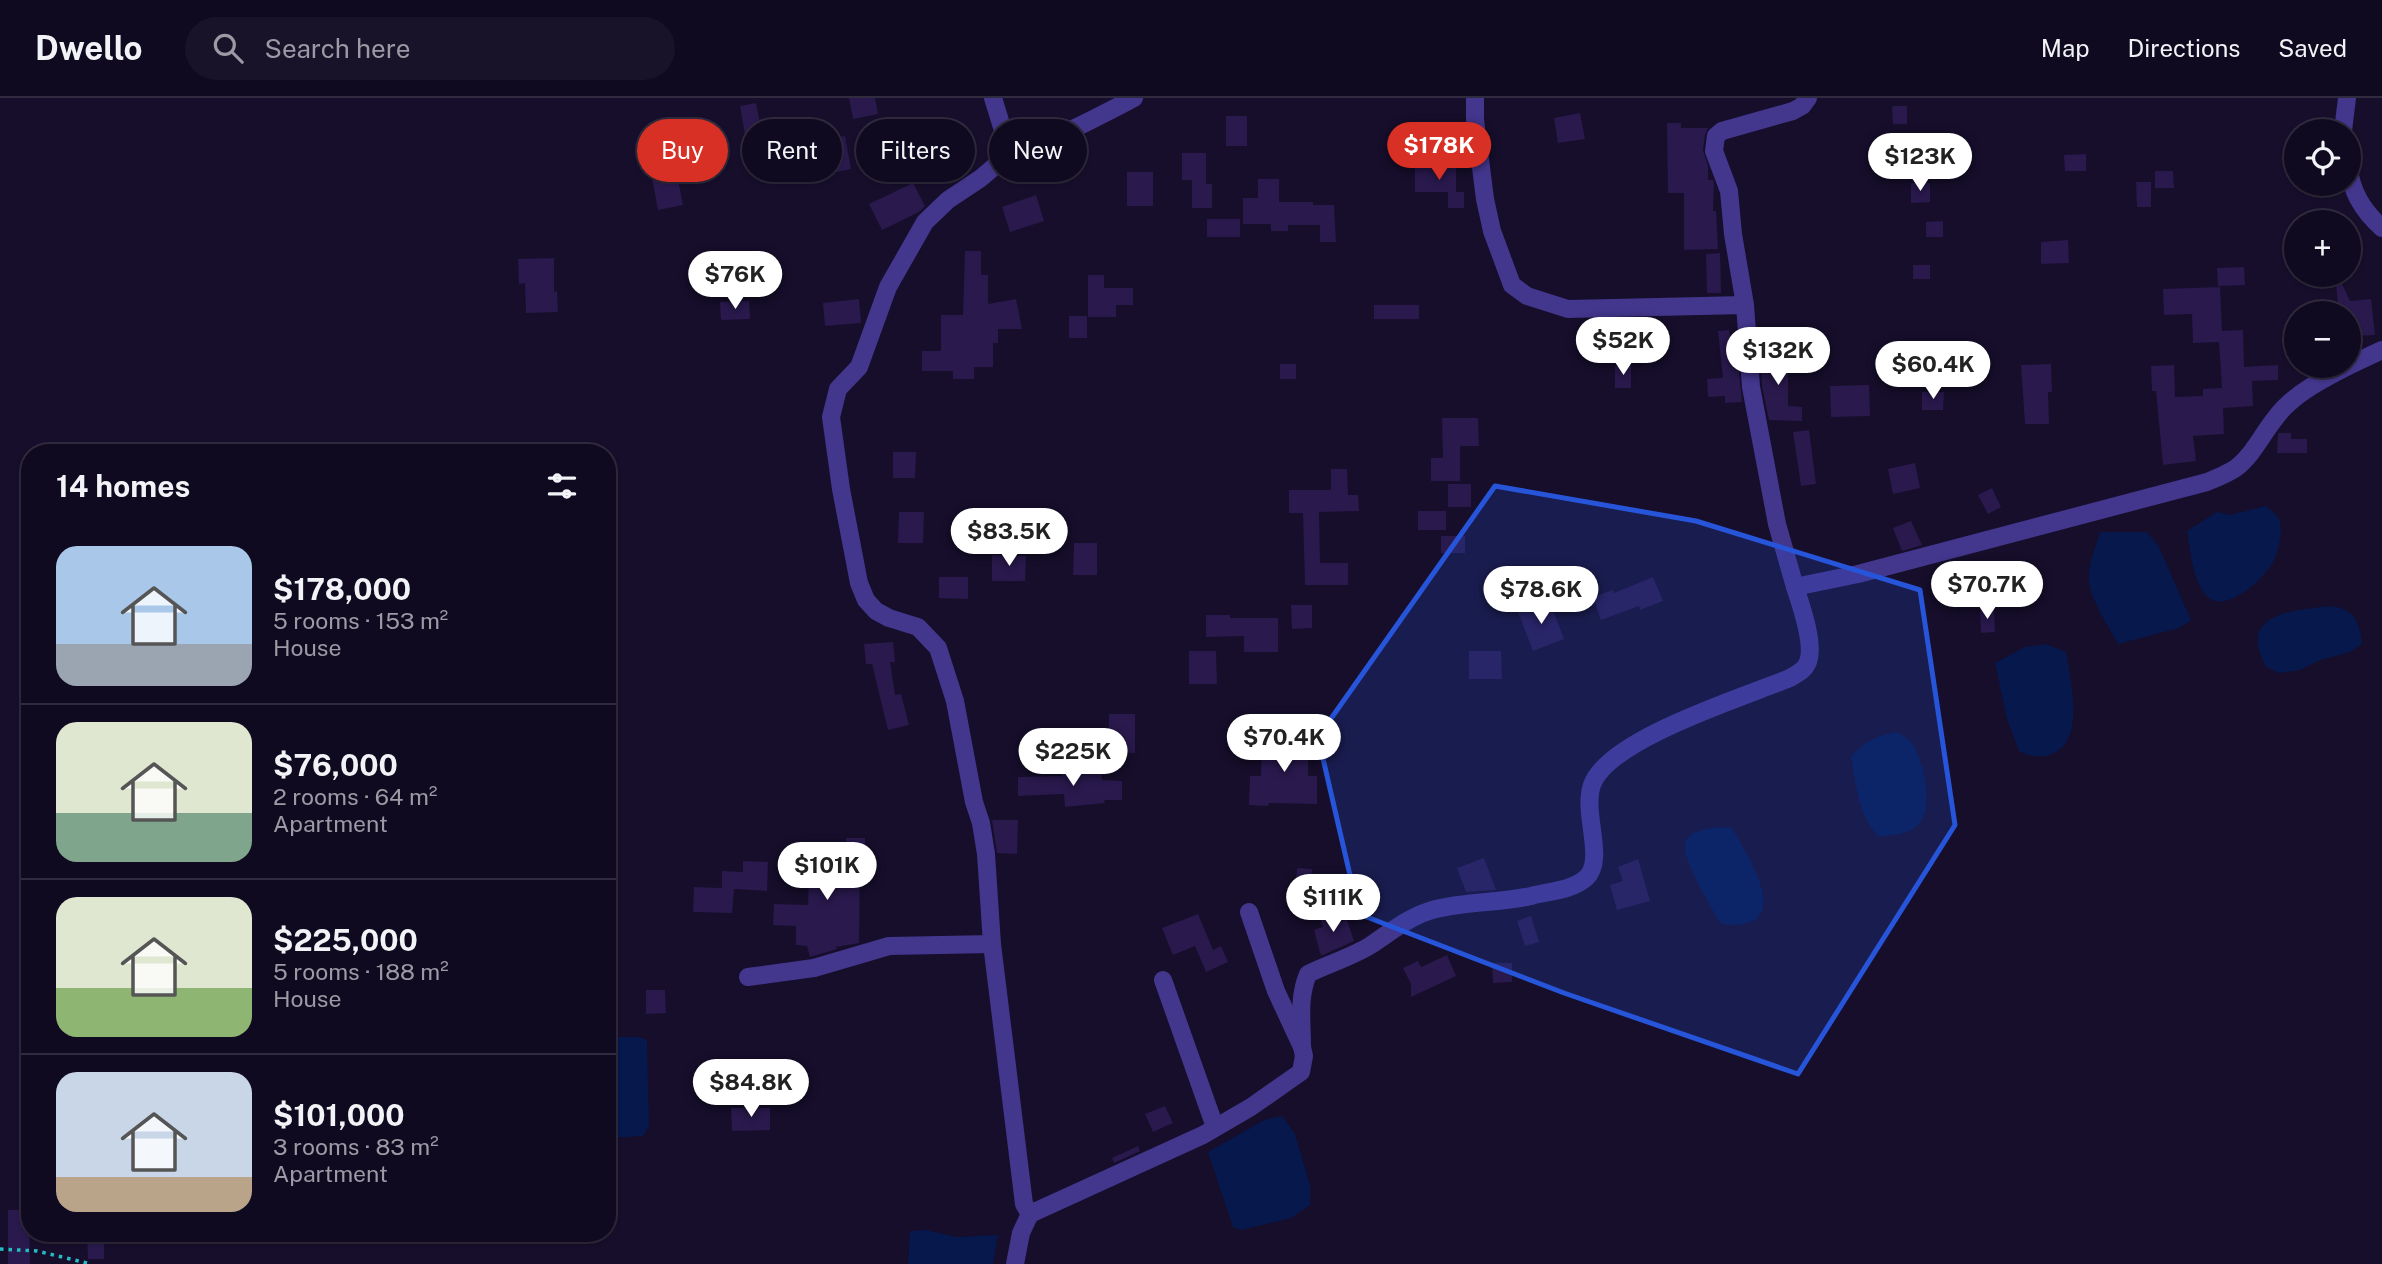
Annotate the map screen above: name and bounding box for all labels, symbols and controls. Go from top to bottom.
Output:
search box [185,17,675,80]
text: Dwello [35,29,143,67]
icon: search [209,29,247,67]
text: Search here [265,33,411,64]
text: Map [2041,34,2090,62]
text: Directions [2128,34,2240,62]
text: Saved [2278,34,2347,62]
chip: Buy [637,119,728,182]
chip: Rent [742,119,842,182]
chip: Filters [856,119,975,182]
chip: New [989,119,1087,182]
map controls [2284,119,2361,378]
button: locate [2284,119,2361,196]
pin: $178K [1390,122,1488,182]
text: $178K [1403,131,1475,158]
pin: $123K [1871,134,1969,193]
text: $123K [1884,142,1956,169]
button: + [2284,210,2361,287]
pin: $76K [694,252,776,311]
text: $76K [704,260,766,287]
button: − [2284,301,2361,378]
pin: $52K [1582,317,1664,377]
text: $52K [1592,326,1654,353]
pin: $132K [1729,328,1827,387]
text: $132K [1742,336,1814,363]
pin: $60.4K [1876,342,1990,401]
text: $60.4K [1891,350,1975,377]
icon: filters [543,467,581,505]
text: 14 homes [56,468,190,504]
pin: $83.5K [952,508,1066,568]
text: $83.5K [967,517,1051,544]
pin: $70.7K [1930,561,2044,621]
pin: $78.6K [1484,566,1598,626]
text: $70.7K [1947,570,2027,597]
text: $178,000 [273,571,411,607]
icon: home [112,574,196,658]
text: $78.6K [1499,575,1583,602]
text: 5 rooms · 153 m² [273,607,448,634]
text: House [273,634,341,661]
pin: $70.4K [1227,714,1341,774]
text: $70.4K [1243,723,1325,750]
pin: $225K [1024,728,1122,788]
text: $225K [1035,737,1111,764]
text: $76,000 [273,747,398,783]
icon: home [112,750,196,834]
text: 2 rooms · 64 m² [273,783,437,810]
text: Apartment [273,810,388,837]
pin: $101K [778,842,876,902]
text: $101K [794,851,860,878]
pin: $111K [1284,874,1382,934]
text: $111K [1302,883,1364,910]
text: $225,000 [273,922,418,958]
icon: home [112,925,196,1009]
text: 5 rooms · 188 m² [273,958,449,985]
text: House [273,985,341,1012]
pin: $84.8K [694,1060,808,1119]
text: $84.8K [709,1068,793,1095]
text: $101,000 [273,1097,405,1133]
icon: home [112,1100,196,1184]
text: 3 rooms · 83 m² [273,1133,439,1160]
text: Apartment [273,1160,388,1187]

